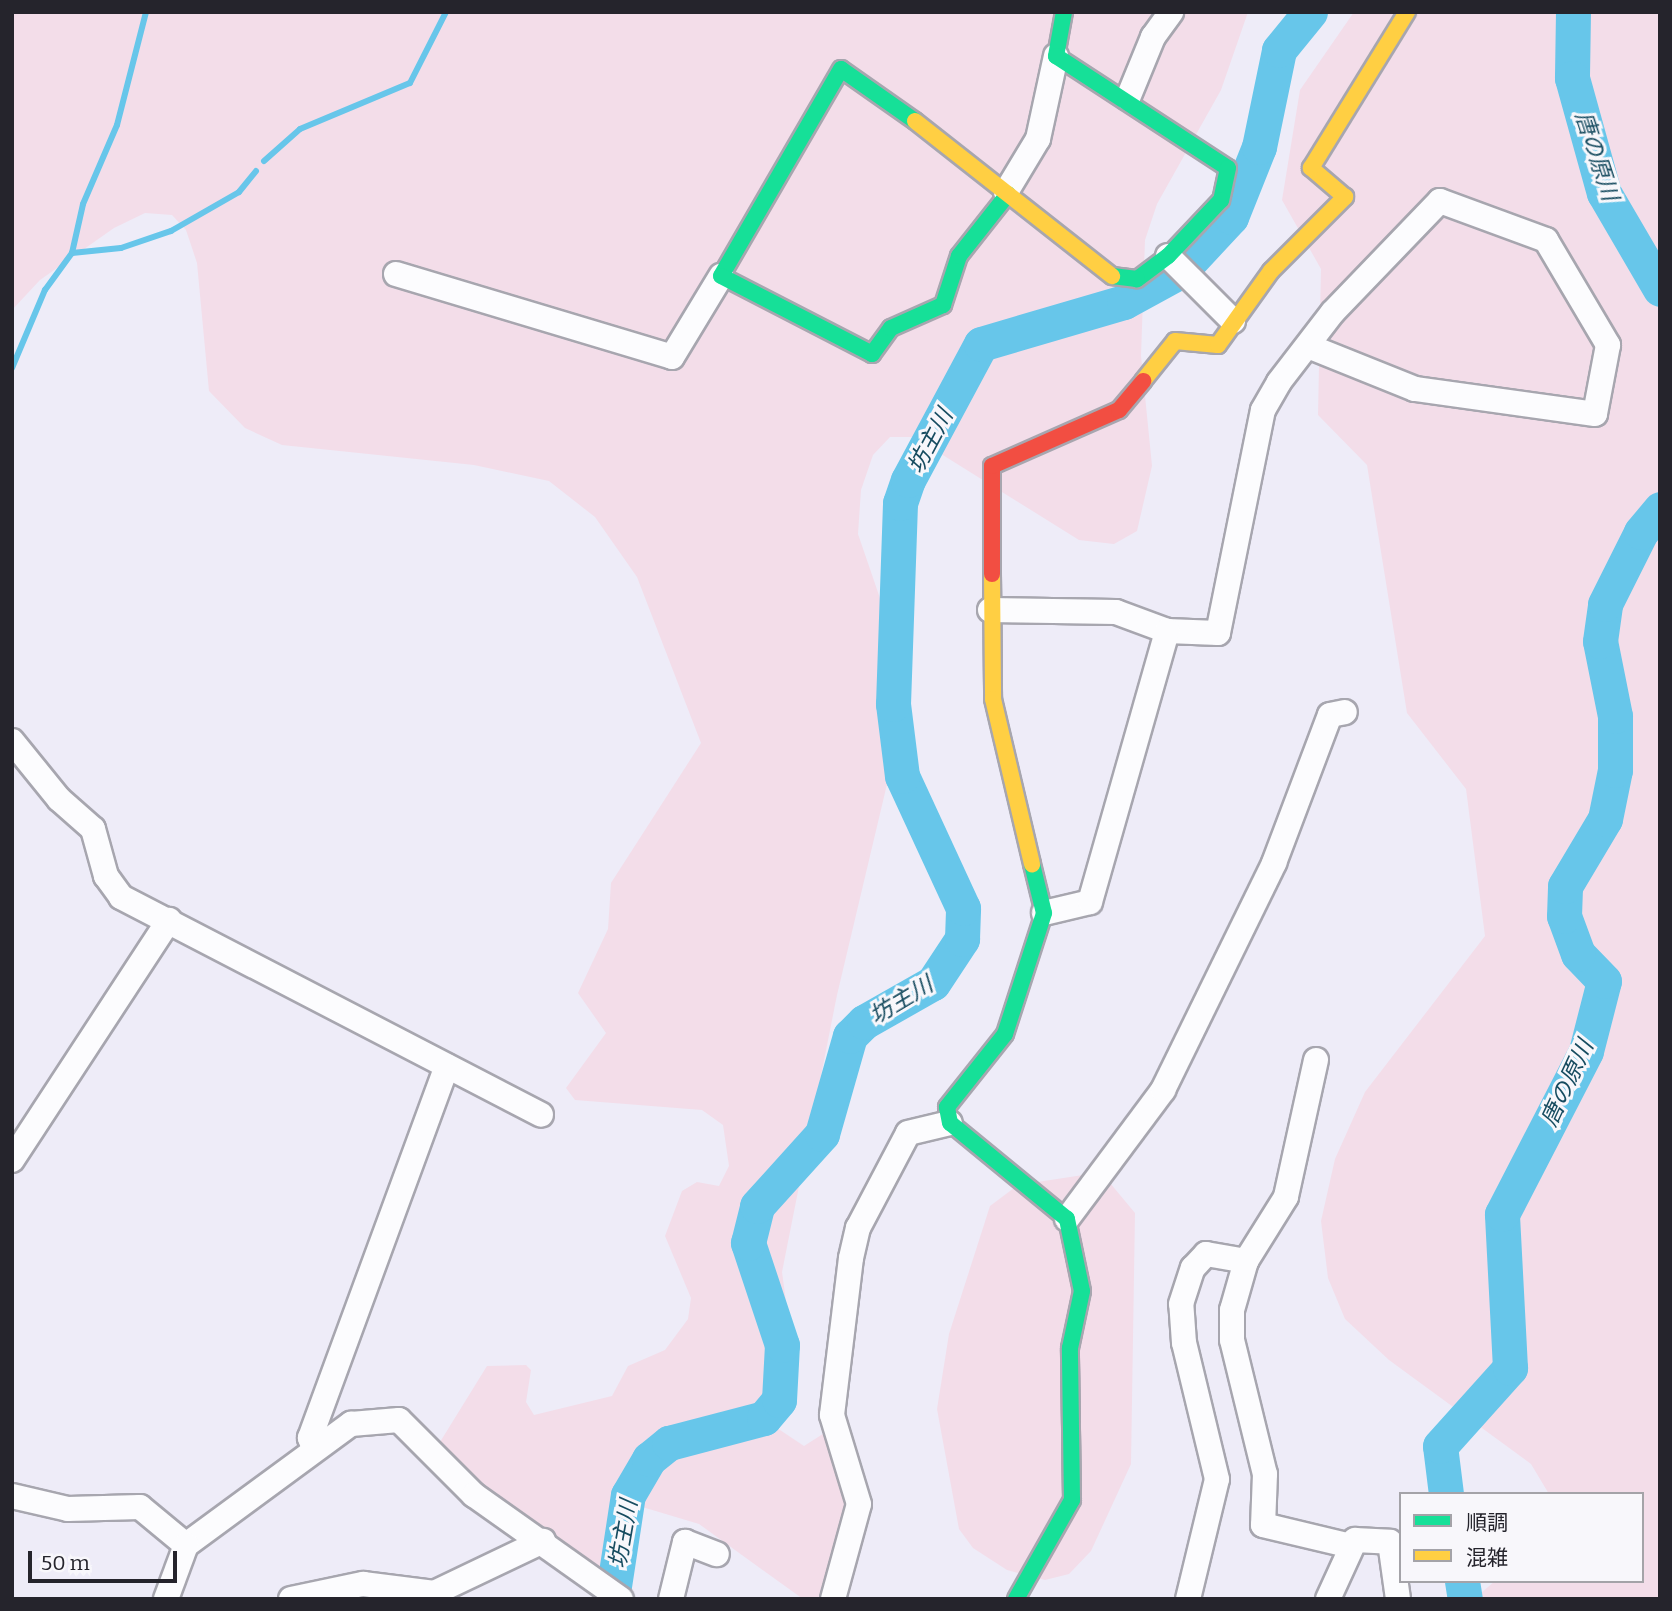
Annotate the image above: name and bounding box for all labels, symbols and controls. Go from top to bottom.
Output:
water label: 唐の原川 [1570,108,1624,204]
water label: 坊主川 [902,404,958,478]
water label: 坊主川 [864,970,938,1030]
water label: 唐の原川 [1535,1035,1599,1131]
legend [1399,1492,1644,1583]
water label: 坊主川 [603,1498,643,1570]
text: 順調 [1466,1510,1508,1536]
scale bar [32,1538,180,1582]
text: 混雑 [1466,1545,1508,1571]
text: 50 m [41,1550,90,1576]

